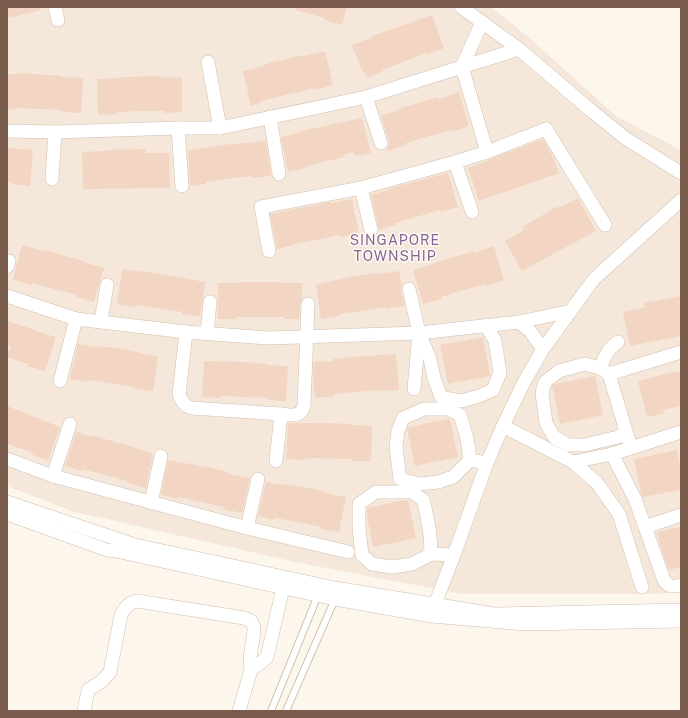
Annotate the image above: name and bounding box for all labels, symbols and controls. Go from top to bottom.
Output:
district label: SINGAPORE TOWNSHIP [350,232,440,264]

